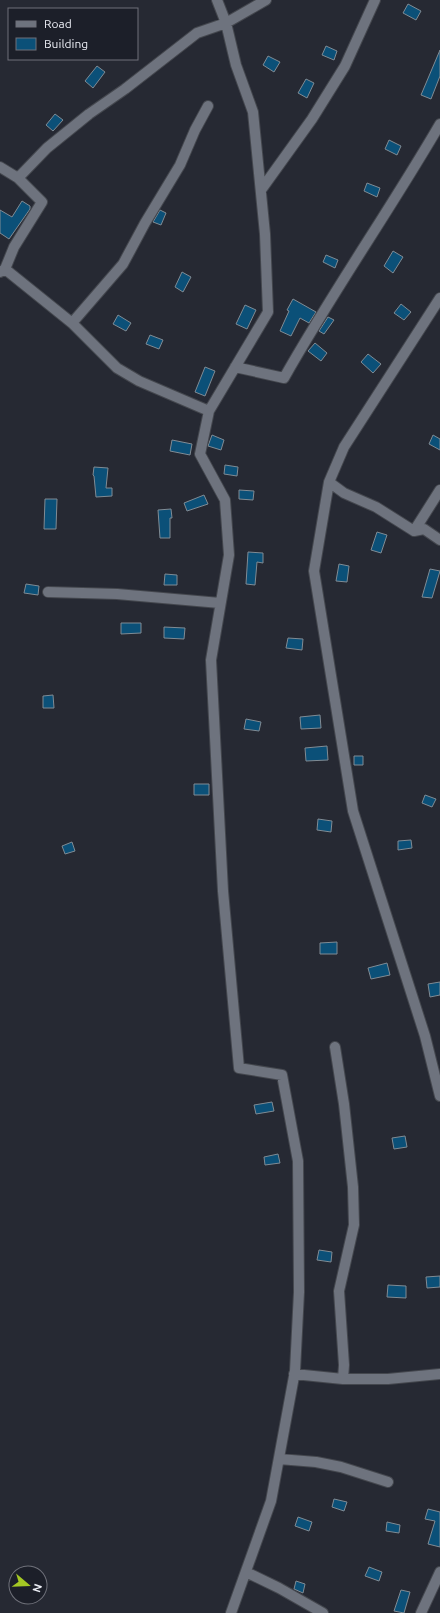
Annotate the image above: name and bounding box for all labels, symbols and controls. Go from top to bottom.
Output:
legend [8,8,138,60]
text: Road [44,17,72,30]
text: Building [44,37,88,50]
north arrow [8,1565,48,1605]
text: N [30,1582,44,1594]

